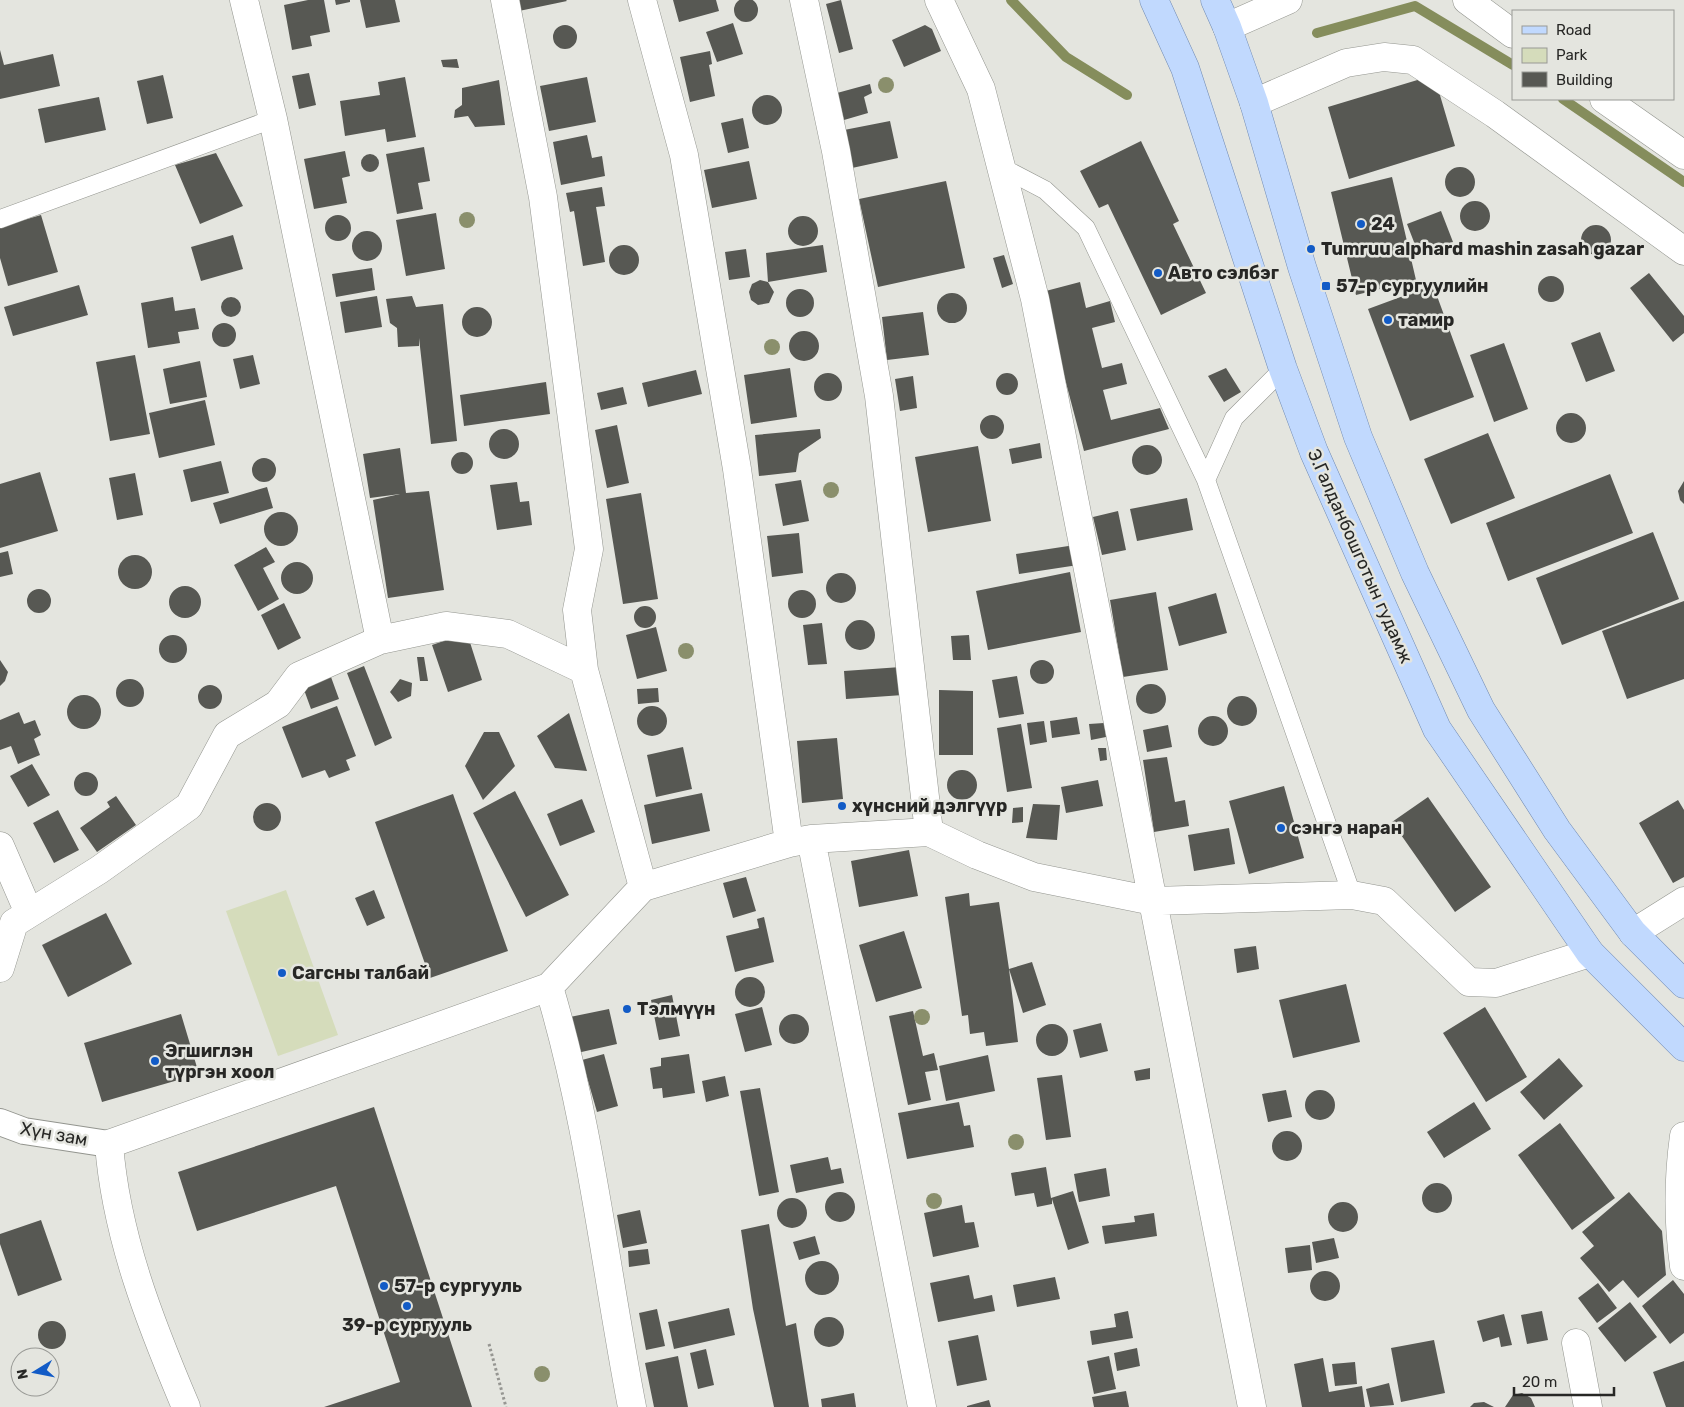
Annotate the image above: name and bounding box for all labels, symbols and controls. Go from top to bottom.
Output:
legend [1512,10,1674,100]
text: Road [1556,21,1592,39]
text: Park [1556,46,1587,64]
text: Building [1556,71,1613,89]
place label: 24 [1371,213,1395,235]
marker: 24 [1355,218,1367,230]
place label: Tumruu alphard mashin zasah gazar [1321,238,1644,260]
marker: Tumruu alphard mashin zasah gazar [1305,243,1317,255]
place label: Авто сэлбэг [1168,262,1279,284]
marker: Авто сэлбэг [1152,267,1164,279]
place label: 57-р сургуулийн [1336,275,1489,297]
marker: 57-р сургуулийн [1320,280,1332,292]
place label: тамир [1398,309,1454,331]
marker: тамир [1382,314,1394,326]
street label: Э.Галданбошготын гудамж [1303,445,1417,667]
place label: хүнсний дэлгүүр [852,795,1007,817]
marker: хүнсний дэлгүүр [836,800,848,812]
place label: сэнгэ наран [1291,817,1402,839]
marker: сэнгэ наран [1275,822,1287,834]
place label: Сагсны талбай [292,962,429,984]
marker: Сагсны талбай [276,967,288,979]
place label: Тэлмүүн [637,998,715,1020]
marker: Тэлмүүн [621,1003,633,1015]
place label: Эгшиглэн түргэн хоол [165,1040,275,1083]
marker: Эгшиглэн түргэн хоол [149,1055,161,1067]
street label: Хүн зам [19,1117,89,1151]
place label: 57-р сургууль [394,1275,522,1297]
marker: 57-р сургууль [378,1280,390,1292]
marker: 39-р сургууль [401,1300,413,1312]
place label: 39-р сургууль [342,1314,472,1336]
north arrow [10,1347,60,1397]
scale bar [1514,1364,1614,1396]
text: N [13,1368,32,1381]
text: 20 m [1522,1373,1557,1391]

